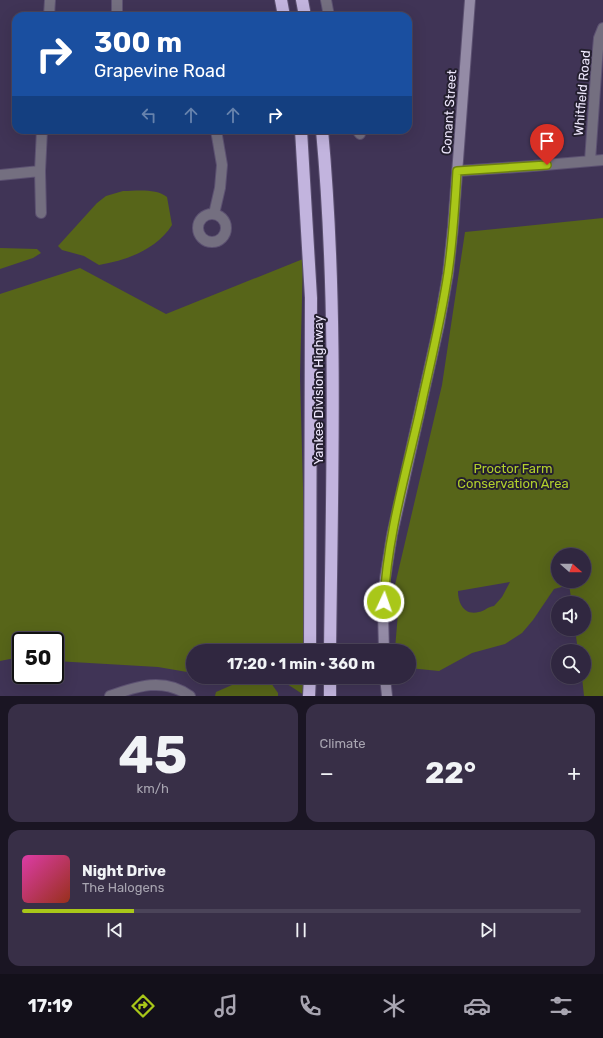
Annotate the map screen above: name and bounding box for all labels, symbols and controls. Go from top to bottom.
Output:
text: 300 m [94,26,182,59]
icon: right [28,28,80,80]
street label: Whitfield Road [571,50,593,136]
text: Grapevine Road [94,60,226,82]
street label: Conant Street [439,69,459,155]
icon: left [138,104,160,126]
icon: ahead [180,104,202,126]
icon: ahead [222,104,244,126]
icon: right [264,104,286,126]
pin [530,124,564,165]
icon: arrive [536,130,558,152]
street label: Yankee Division Highway [311,315,327,465]
park label: Proctor Farm Conservation Area [457,461,569,491]
north arrow [551,548,591,588]
map controls [551,548,591,684]
position arrow [363,581,405,623]
button: sound [551,596,591,636]
speed limit sign: 50 [12,632,64,684]
button: search [551,644,591,684]
text: 17:20 · 1 min · 360 m [227,655,375,673]
text: 45 [118,724,187,786]
text: Climate [320,736,366,751]
text: 22° [425,755,476,791]
text: − [320,760,334,787]
text: + [567,760,581,787]
text: km/h [137,781,169,796]
text: Night Drive [82,862,166,880]
text: The Halogens [82,880,164,895]
icon: previous [104,919,126,941]
icon: pause [290,919,312,941]
icon: next [477,919,499,941]
icon: directions [129,992,157,1020]
icon: music [212,992,240,1020]
icon: phone [296,992,324,1020]
icon: climate [380,992,408,1020]
icon: car [463,992,491,1020]
icon: filters [547,992,575,1020]
text: 17:19 [28,995,73,1017]

